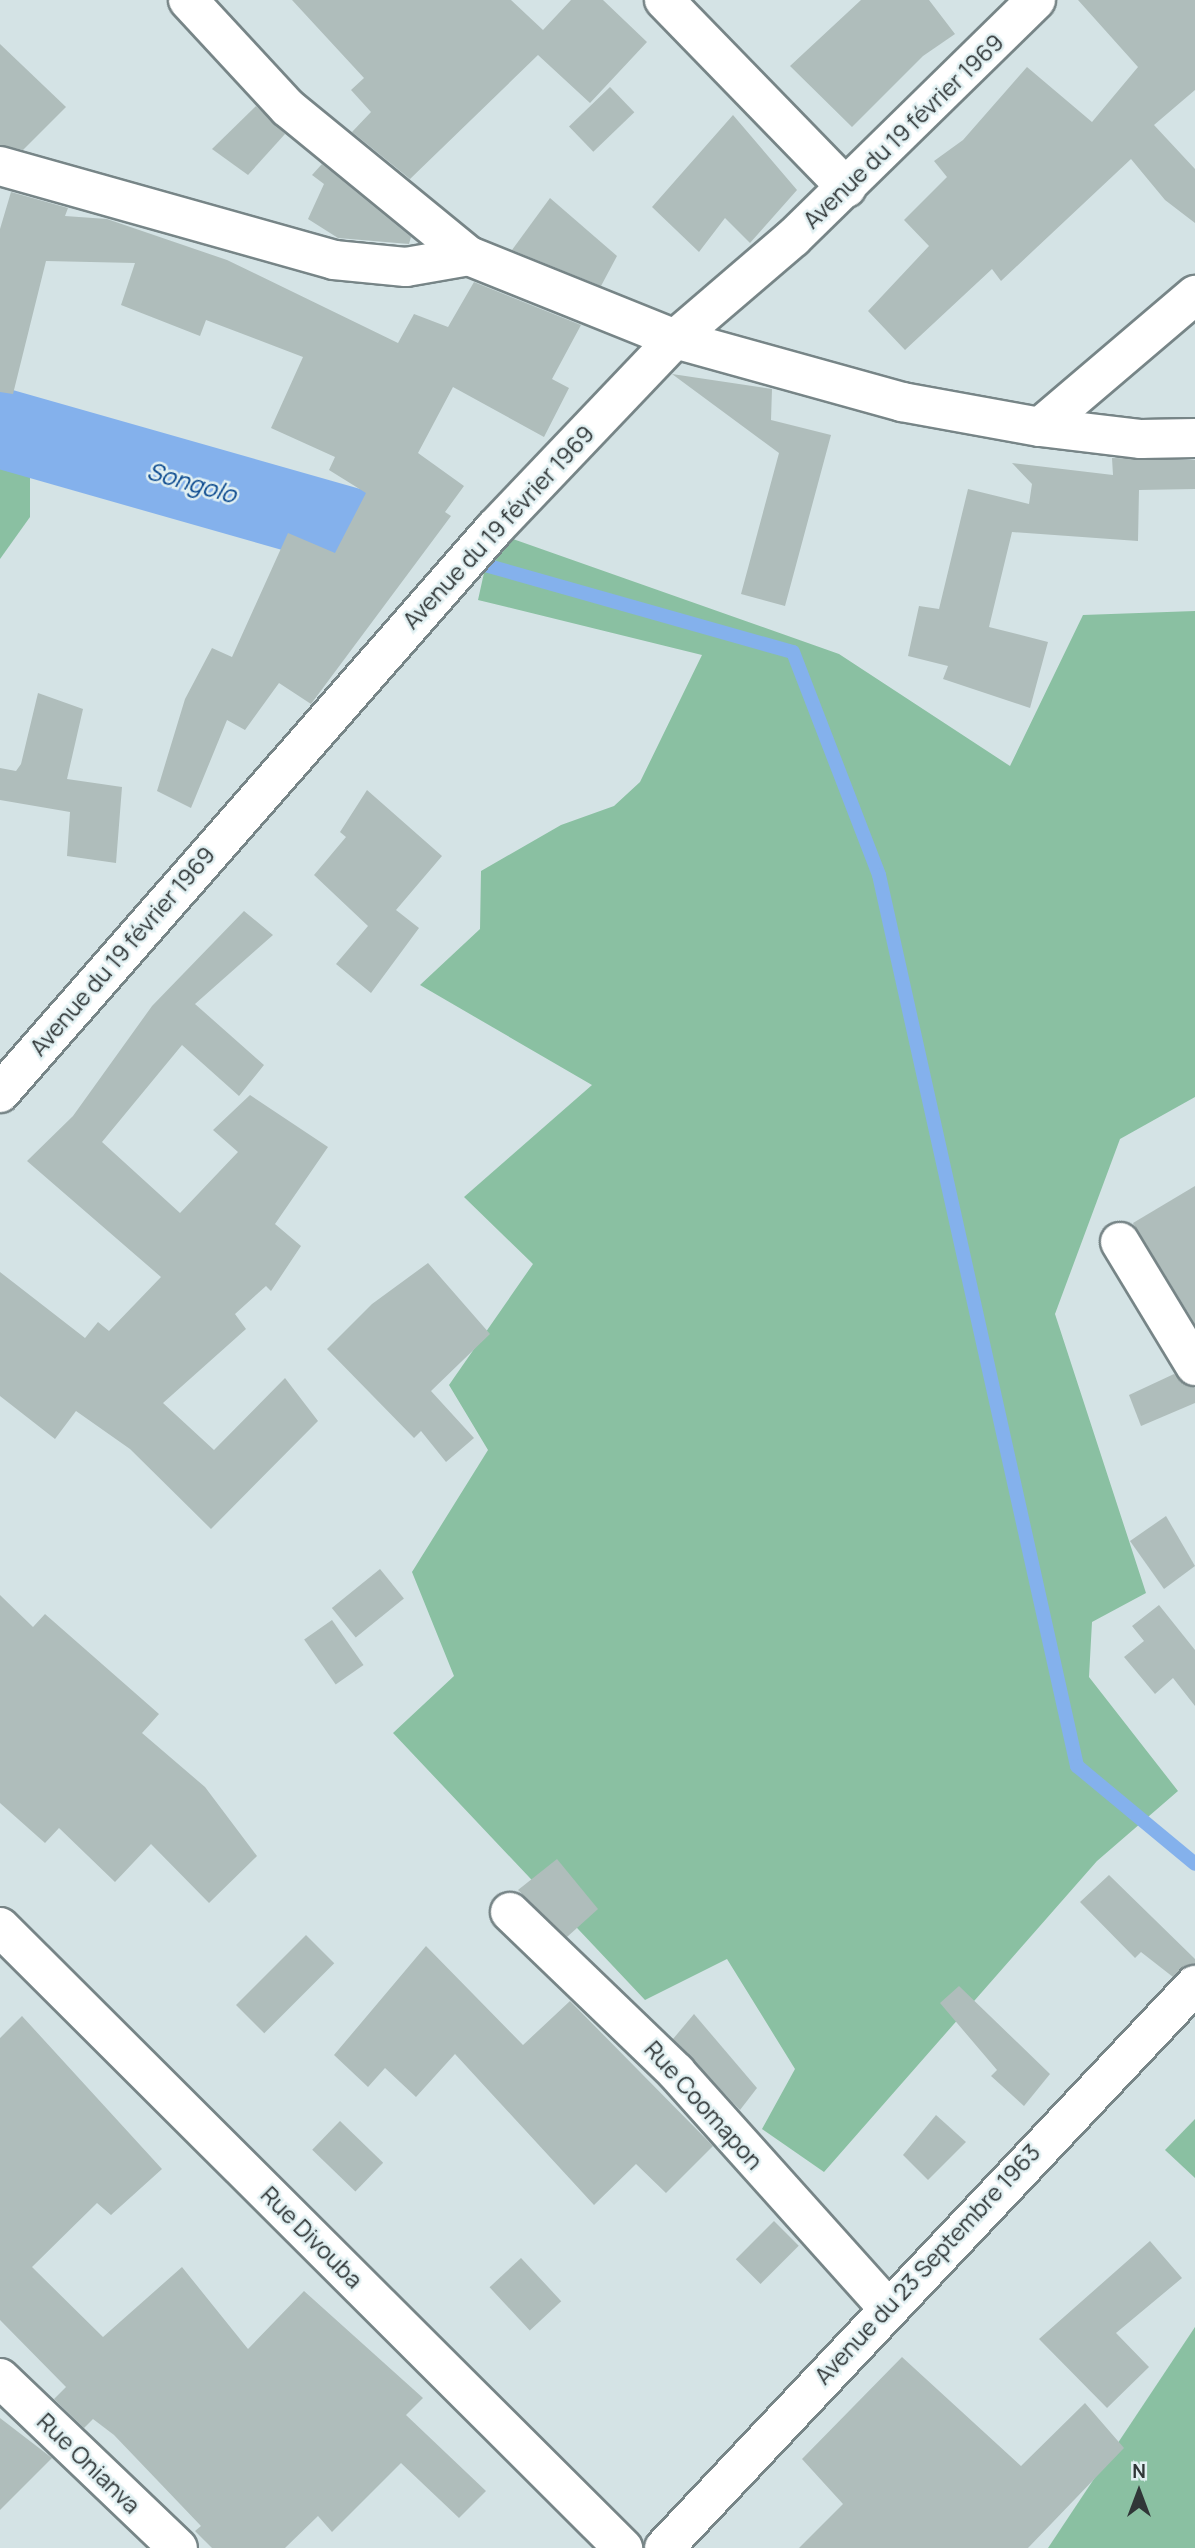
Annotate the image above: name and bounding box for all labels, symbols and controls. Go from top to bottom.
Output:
street label: Avenue du 19 février 1969 [797,28,1009,234]
street label: Avenue du 19 février 1969 [397,420,599,634]
water label: Songolo [144,456,240,508]
street label: Avenue du 19 février 1969 [24,841,220,1061]
street label: Rue Coomapon [639,2035,769,2175]
street label: Avenue du 23 Septembre 1963 [809,2138,1045,2390]
street label: Rue Divouba [256,2181,368,2293]
street label: Rue Onianva [32,2407,146,2519]
north arrow [1104,2457,1174,2527]
text: N [1132,2458,1146,2484]

